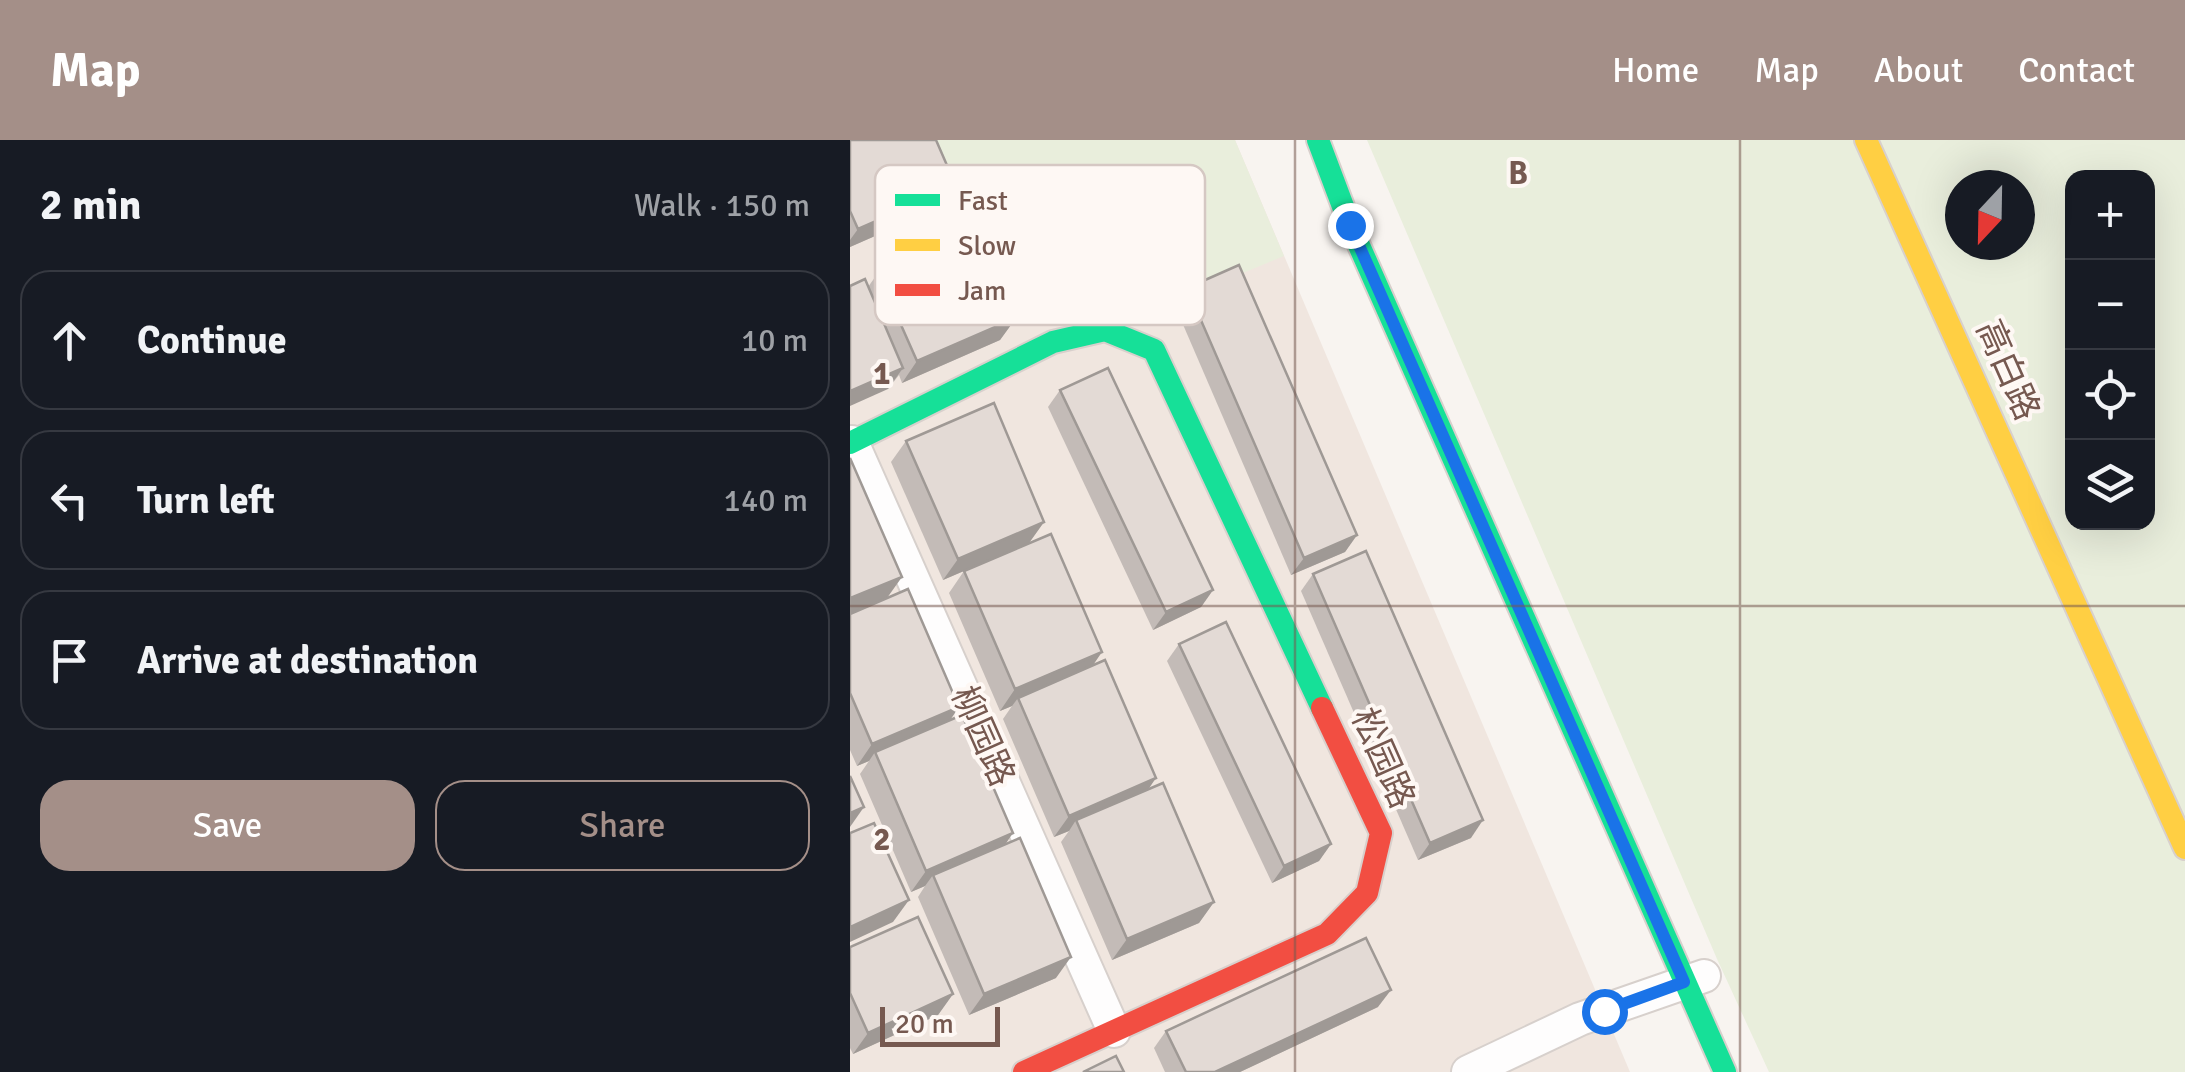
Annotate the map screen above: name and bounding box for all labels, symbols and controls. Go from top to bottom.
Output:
text: Map [50,41,140,100]
text: Home [1612,49,1699,92]
text: Map [1754,49,1819,92]
text: About [1874,49,1963,92]
text: Contact [2018,49,2135,92]
text: B [1508,154,1528,193]
legend [875,165,1205,325]
north arrow [1945,170,2035,260]
map controls [2065,170,2155,530]
button: + [2065,170,2155,260]
text: 2 min [40,180,141,231]
text: Fast [958,184,1008,218]
text: Walk · 150 m [634,186,810,225]
route end [1328,203,1374,249]
text: Slow [958,229,1016,263]
button: − [2065,260,2155,350]
text: Jam [958,274,1006,308]
icon: ahead [42,313,97,368]
street label: 高白路 [1967,313,2049,427]
text: Continue [137,317,287,364]
text: 10 m [741,321,808,360]
button: locate [2065,350,2155,440]
text: 1 [873,354,891,393]
button: layers [2065,440,2155,530]
icon: left [42,473,97,528]
text: Turn left [137,477,275,524]
text: 140 m [724,481,808,520]
icon: arrive [42,633,97,688]
text: Arrive at destination [137,637,478,684]
street label: 柳园路 [942,679,1024,793]
street label: 松园路 [1342,701,1424,815]
button: Save [40,780,415,871]
button: Share [435,780,810,871]
text: 2 [873,820,891,859]
route start [1582,989,1628,1035]
scale bar [880,1002,1000,1046]
text: 20 m [895,1007,954,1041]

